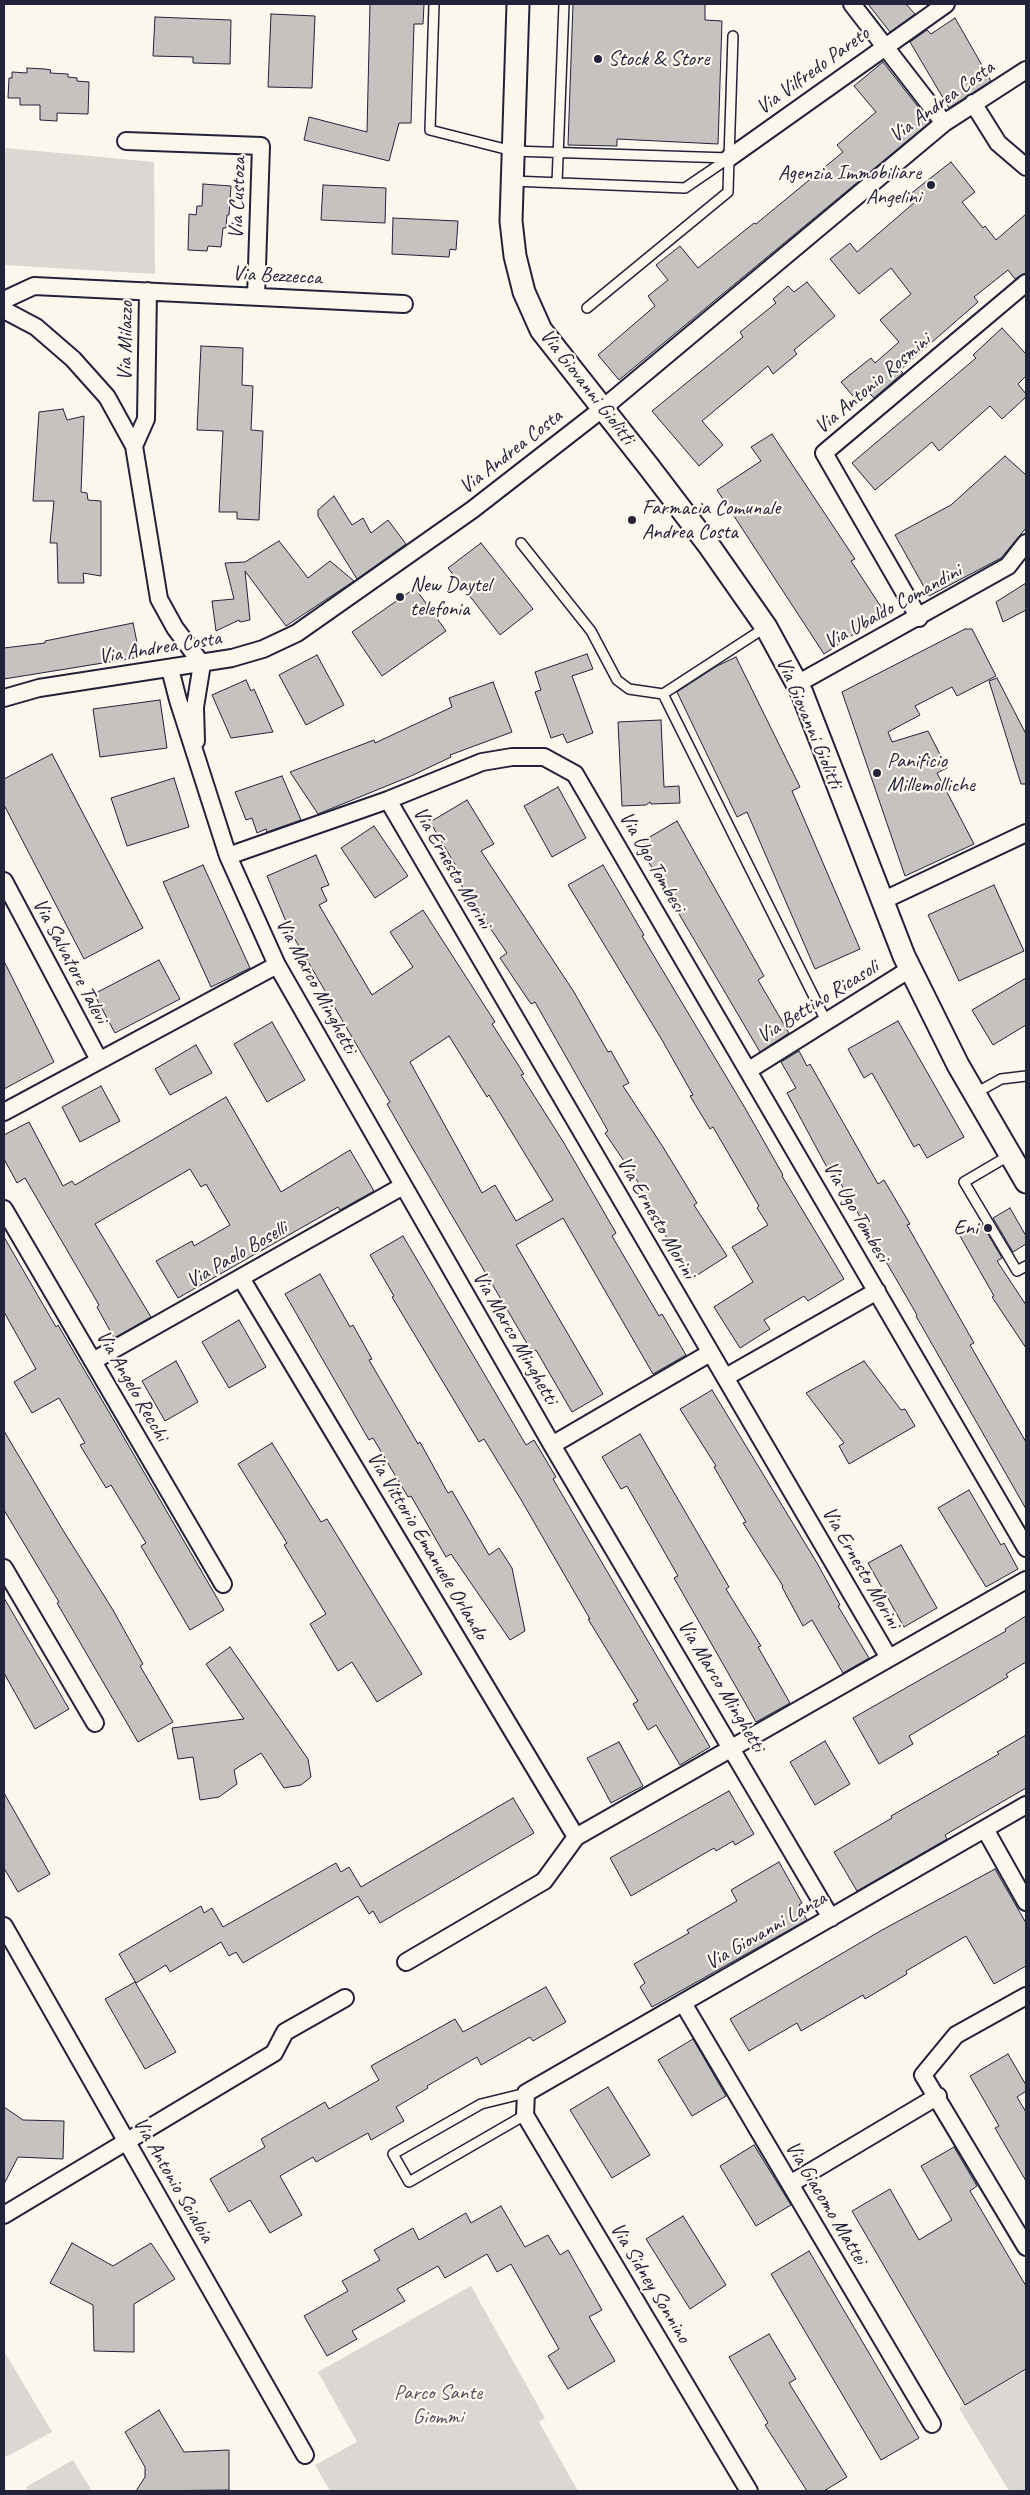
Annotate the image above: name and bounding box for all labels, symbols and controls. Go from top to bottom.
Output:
street label: Via Vilfredo Pareto [752,22,874,120]
place label: Stock & Store [608,46,709,72]
marker: Stock & Store [592,53,604,65]
street label: Via Andrea Costa [885,56,999,148]
street label: Via Custoza [224,157,252,239]
place label: Agenzia Immobiliare Angelini [778,160,921,210]
marker: Agenzia Immobiliare Angelini [925,179,937,191]
street label: Via Bezzecca [232,261,322,291]
street label: Via Milazzo [113,301,139,381]
street label: Via Giovanni Giolitti [534,324,640,450]
street label: Via Antonio Rosmini [810,328,936,440]
street label: Via Andrea Costa [455,404,567,500]
place label: Farmacia Comunale Andrea Costa [642,495,780,545]
marker: Farmacia Comunale Andrea Costa [626,514,638,526]
street label: Via Ubaldo Comandini [820,559,966,655]
place label: New Daytel telefonia [410,572,491,622]
marker: New Daytel telefonia [394,591,406,603]
street label: Via Andrea Costa [97,626,223,670]
street label: Via Giovanni Giolitti [770,654,848,792]
place label: Panificio Millemolliche [887,748,975,798]
marker: Panificio Millemolliche [871,767,883,779]
street label: Via Ernesto Morini [407,803,497,933]
street label: Via Ugo Tombesi [613,807,691,917]
street label: Via Salvatore Talevi [27,894,113,1028]
street label: Via Marco Minghetti [270,914,362,1058]
street label: Via Bettino Ricasoli [753,955,883,1049]
street label: Via Ernesto Morini [611,1153,701,1283]
street label: Via Ugo Tombesi [817,1157,895,1267]
place label: Eni [954,1215,978,1241]
street label: Via Paolo Boselli [182,1216,292,1294]
marker: Eni [982,1222,994,1234]
street label: Via Marco Minghetti [467,1267,563,1409]
street label: Via Angelo Recchi [90,1326,174,1446]
street label: Via Vittorio Emanuele Orlando [361,1448,493,1644]
street label: Via Ernesto Morini [816,1503,906,1633]
street label: Via Marco Minghetti [672,1615,770,1757]
street label: Via Giovanni Lanza [701,1886,831,1976]
street label: Via Antonio Scialoia [127,2113,219,2247]
street label: Via Giacomo Mattei [779,2137,873,2269]
street label: Via Sidney Sonnino [604,2218,696,2348]
park label: Parco Sante Giommi [394,2380,482,2430]

